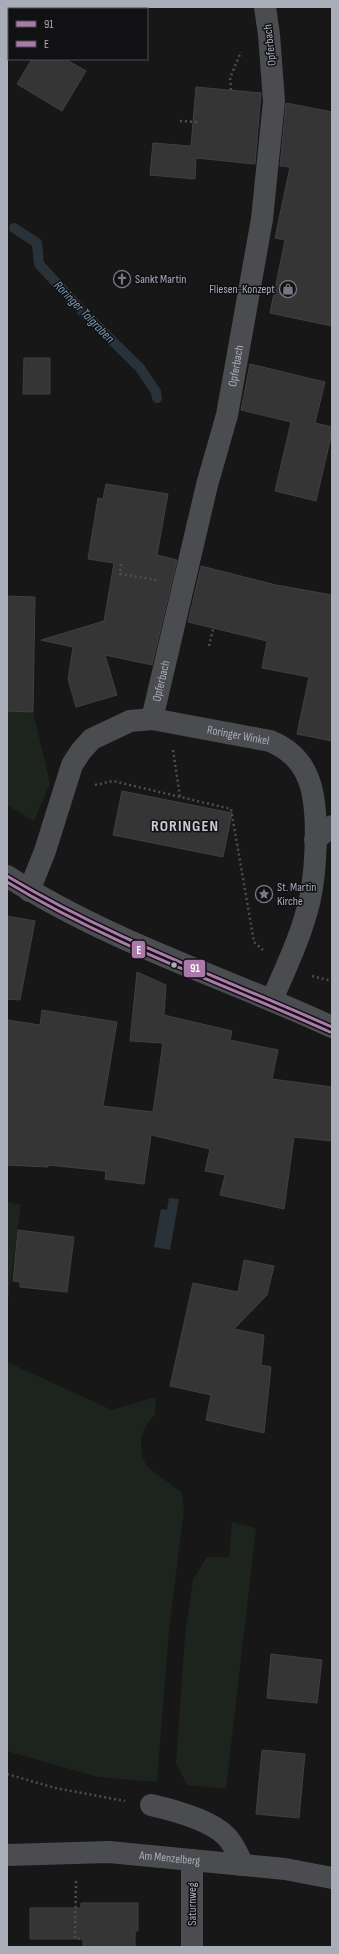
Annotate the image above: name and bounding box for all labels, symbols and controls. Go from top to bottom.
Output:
legend [8,8,148,60]
text: 91 [44,17,54,32]
street label: Opferbach [260,23,280,67]
text: E [44,37,49,52]
church icon: Sankt Martin [112,269,132,289]
place label: Sankt Martin [135,272,186,287]
water label: Roringer Talgraben [50,278,118,347]
shop icon: Fliesen-Konzept [278,279,298,299]
place label: Fliesen-Konzept [209,282,275,297]
street label: Opferbach [225,344,247,388]
street label: Opferbach [149,659,173,703]
street label: Roringer Winkel [206,722,270,748]
district label: RORINGEN [151,817,219,836]
place label: St. Martin Kirche [277,880,316,909]
place icon: St. Martin Kirche [254,884,274,904]
line badge: E [131,940,146,959]
text: E [137,944,142,957]
line badge: 91 [183,959,206,978]
unlabelled marker [169,960,179,970]
text: 91 [190,962,200,975]
street label: Am Menzelberg [138,1847,201,1868]
street label: Saturnweg [185,1882,200,1926]

